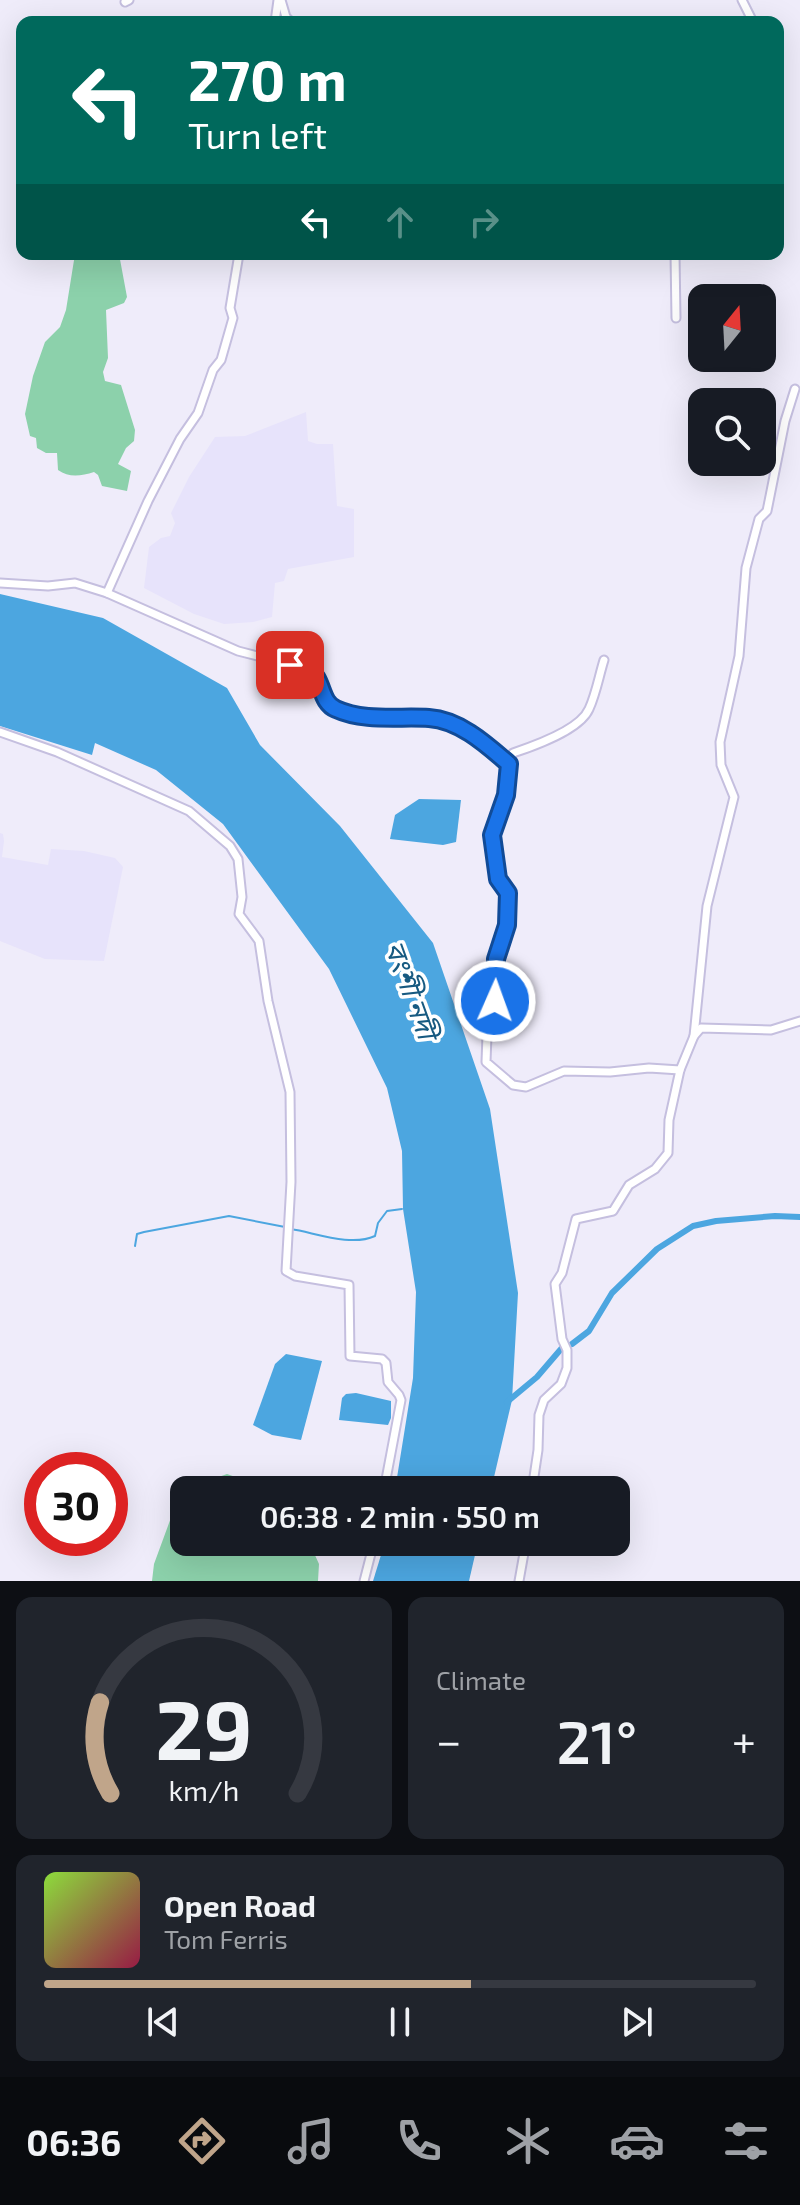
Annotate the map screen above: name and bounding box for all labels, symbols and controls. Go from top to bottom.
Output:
text: 270 m [188,45,347,112]
icon: left [56,48,160,152]
text: Turn left [188,113,327,156]
icon: left [294,200,338,244]
icon: ahead [378,200,422,244]
icon: right [462,200,506,244]
north arrow [688,284,776,372]
map controls [688,284,776,476]
button: search [688,388,776,476]
pin [256,631,324,699]
icon: arrive [268,643,312,687]
water label: বংশী নদী [379,936,447,1048]
position arrow [453,959,537,1043]
speed limit sign: 30 [24,1452,128,1556]
text: 06:38 · 2 min · 550 m [260,1498,540,1534]
text: Climate [436,1664,526,1695]
text: 29 [155,1677,253,1777]
text: 21° [556,1704,637,1776]
text: − [436,1713,462,1766]
text: + [732,1713,756,1766]
text: km/h [169,1772,239,1807]
text: Open Road [164,1887,316,1923]
text: Tom Ferris [164,1923,288,1954]
icon: previous [141,2000,185,2044]
icon: pause [378,2000,422,2044]
icon: next [615,2000,659,2044]
icon: directions [174,2113,230,2169]
icon: music [283,2113,339,2169]
icon: phone [391,2113,447,2169]
icon: climate [500,2113,556,2169]
icon: car [609,2113,665,2169]
icon: filters [718,2113,774,2169]
text: 06:36 [26,2120,121,2163]

